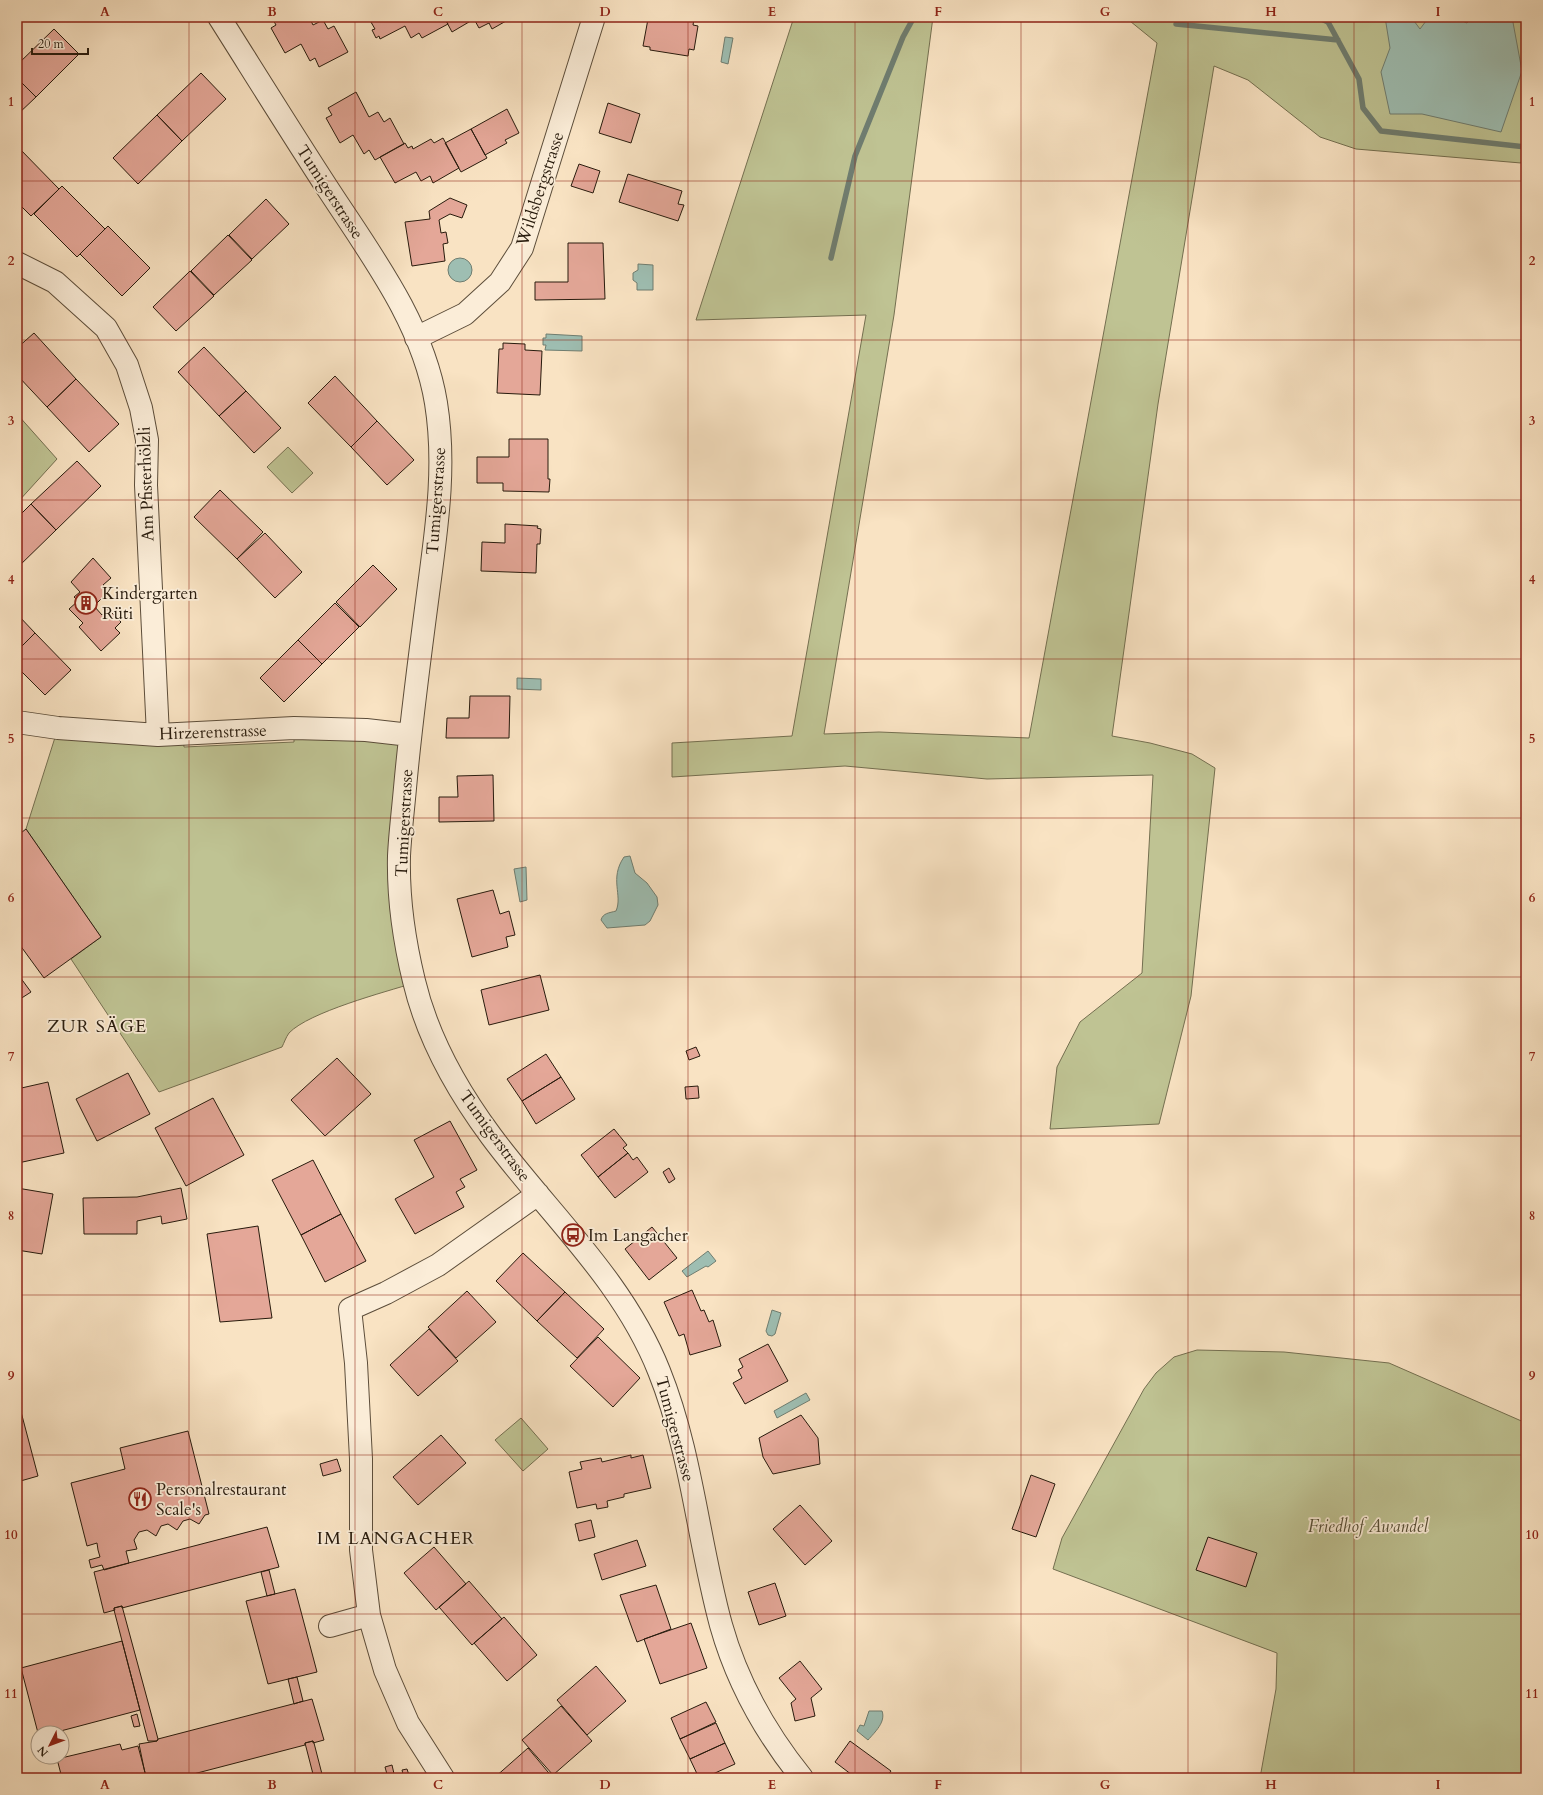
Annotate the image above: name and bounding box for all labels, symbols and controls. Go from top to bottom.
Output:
text: A [100,3,110,21]
text: B [267,3,277,21]
text: C [433,3,443,21]
text: D [599,3,611,21]
text: E [768,3,776,21]
text: F [934,3,942,21]
text: G [1100,3,1111,21]
text: H [1265,3,1277,21]
text: I [1435,3,1441,21]
scale bar [32,30,88,56]
text: 20 m [38,36,65,52]
text: 1 [8,93,14,111]
text: 1 [1529,93,1535,111]
street label: Wildsbergstrasse [510,129,569,250]
street label: Tumigerstrasse [291,140,369,244]
text: 2 [8,252,15,270]
text: 2 [1529,252,1536,270]
text: 3 [8,412,15,430]
text: 3 [1529,412,1536,430]
street label: Am Pfisterhölzli [132,426,160,542]
street label: Tumigerstrasse [421,446,451,556]
text: 4 [8,571,15,589]
text: 4 [1529,571,1536,589]
place label: Kindergarten Rüti [102,582,198,625]
building icon: Kindergarten Rüti [73,590,99,616]
street label: Hirzerenstrasse [159,719,267,745]
text: 5 [8,730,14,748]
text: 5 [1529,730,1535,748]
street label: Tumigerstrasse [390,768,418,878]
text: 6 [8,889,15,907]
text: 6 [1529,889,1536,907]
district label: ZUR SÄGE [47,1014,147,1039]
text: 7 [8,1048,15,1066]
text: 7 [1529,1048,1536,1066]
street label: Tumigerstrasse [454,1086,536,1186]
text: 8 [8,1207,14,1225]
text: 8 [1529,1207,1535,1225]
bus stop icon: Im Langacher [560,1222,586,1248]
place label: Im Langacher [588,1224,689,1247]
text: 9 [8,1367,15,1385]
text: 9 [1529,1367,1536,1385]
street label: Tumigerstrasse [650,1374,700,1484]
place label: Personalrestaurant Scale's [156,1478,287,1521]
restaurant icon: Personalrestaurant Scale's [127,1486,153,1512]
park label: Friedhof Awandel [1308,1515,1428,1538]
text: 10 [4,1526,18,1544]
district label: IM LANGACHER [317,1526,475,1551]
text: 10 [1525,1526,1539,1544]
text: 11 [4,1685,18,1703]
text: 11 [1525,1685,1539,1703]
north arrow [30,1725,70,1765]
text: N [34,1742,52,1760]
text: A [100,1776,110,1794]
text: B [267,1776,277,1794]
text: C [433,1776,443,1794]
text: D [599,1776,611,1794]
text: E [768,1776,776,1794]
text: F [934,1776,942,1794]
text: G [1100,1776,1111,1794]
text: H [1265,1776,1277,1794]
text: I [1435,1776,1441,1794]

